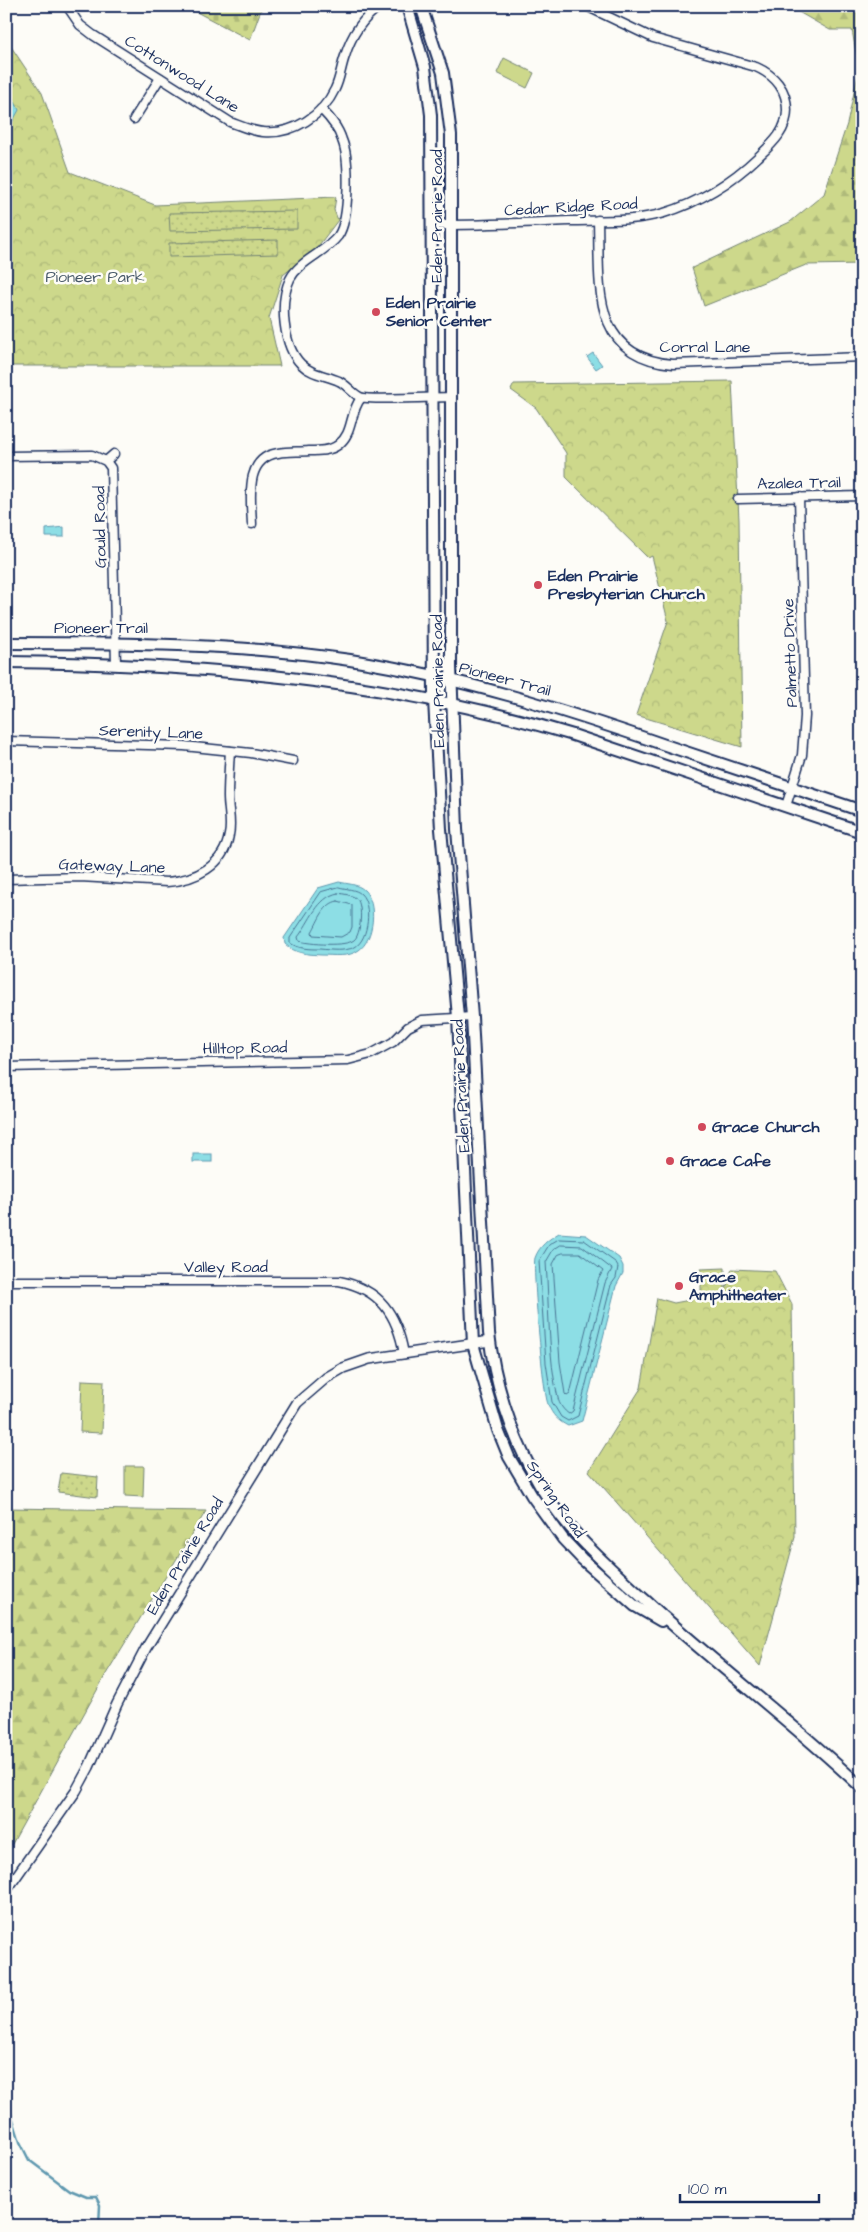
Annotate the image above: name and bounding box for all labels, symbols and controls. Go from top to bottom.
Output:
street label: Cottonwood Lane [120,30,244,118]
street label: Eden Prairie Road [426,149,448,283]
street label: Cedar Ridge Road [504,193,638,222]
park label: Pioneer Park [45,266,145,288]
place label: Eden Prairie Senior Center [385,292,492,332]
marker: Eden Prairie Senior Center [370,306,382,318]
street label: Corral Lane [660,336,751,358]
street label: Azalea Trail [757,471,841,495]
street label: Gould Road [88,486,112,568]
place label: Eden Prairie Presbyterian Church [548,565,706,606]
marker: Eden Prairie Presbyterian Church [532,579,544,591]
street label: Palmetto Drive [777,598,803,708]
street label: Eden Prairie Road [426,614,450,748]
street label: Pioneer Trail [54,617,148,639]
street label: Pioneer Trail [457,656,553,702]
street label: Serenity Lane [98,719,204,746]
street label: Gateway Lane [58,853,166,880]
street label: Eden Prairie Road [447,1019,475,1153]
street label: Hilltop Road [202,1036,288,1060]
place label: Grace Church [712,1116,821,1138]
marker: Grace Church [696,1121,708,1133]
place label: Grace Cafe [680,1150,771,1172]
marker: Grace Cafe [664,1155,676,1167]
street label: Valley Road [184,1256,268,1279]
place label: Grace Amphitheater [689,1266,786,1306]
marker: Grace Amphitheater [673,1280,685,1292]
street label: Spring Road [520,1456,591,1543]
street label: Eden Prairie Road [141,1493,229,1619]
scale bar [680,2172,819,2204]
text: 100 m [688,2179,727,2200]

